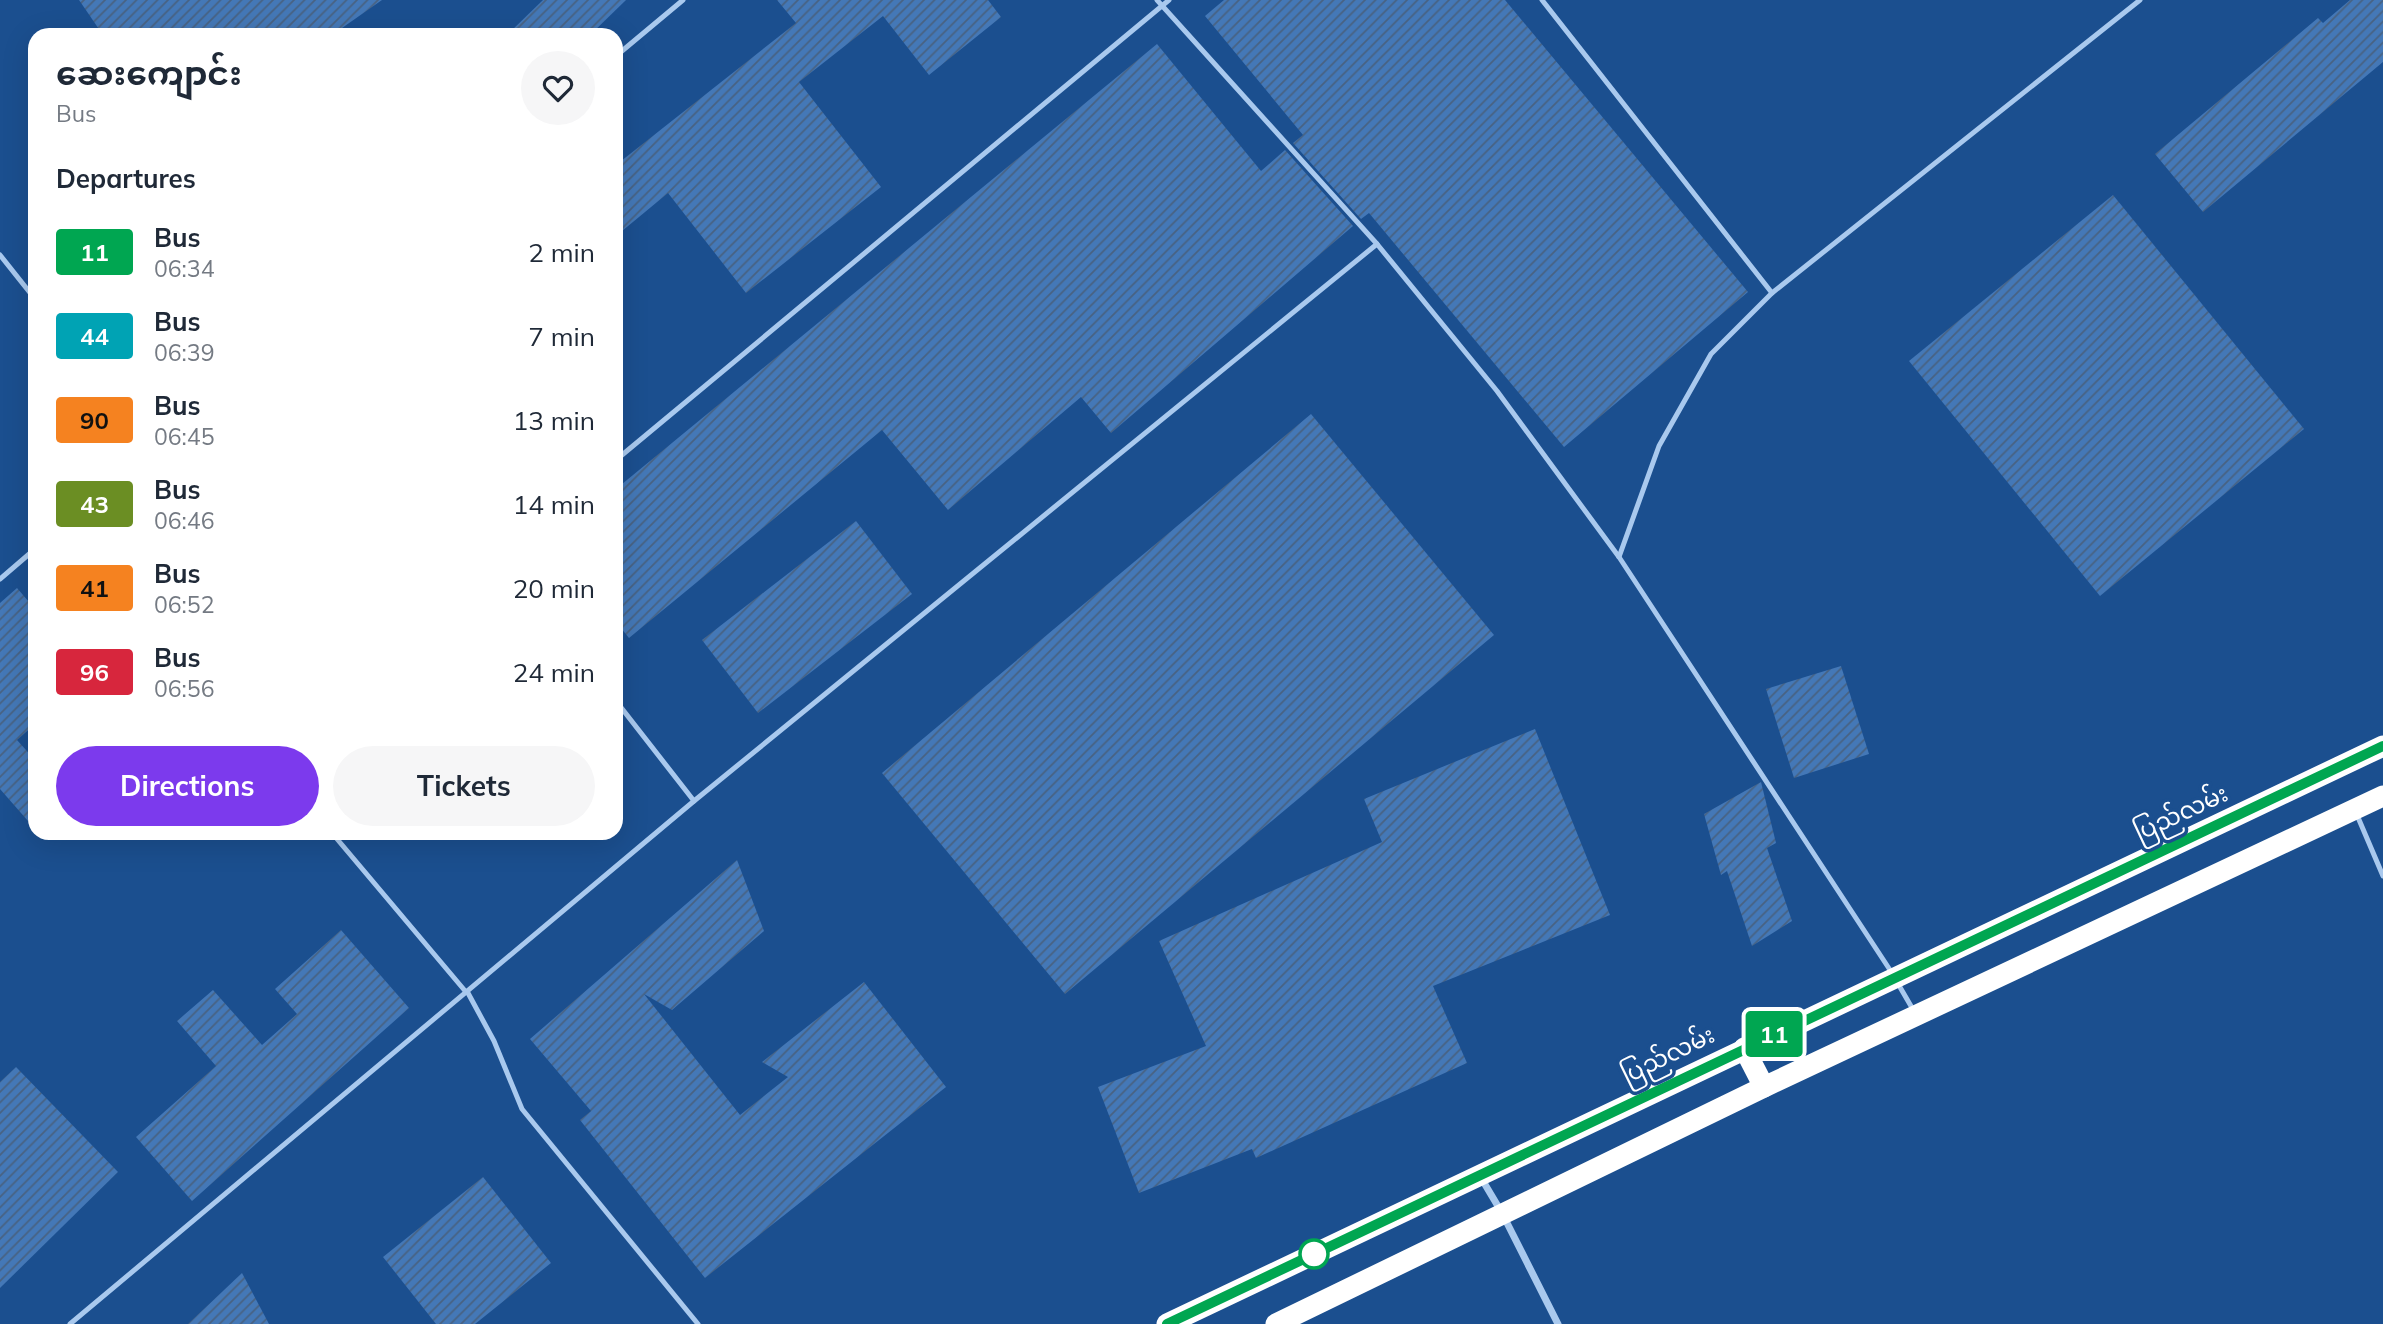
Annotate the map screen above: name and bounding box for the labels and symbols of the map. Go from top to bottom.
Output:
street label: ပြည်လမ်း [2129,777,2234,851]
line badge: 11 [1742,1011,1806,1057]
street label: ပြည်လမ်း [1616,1019,1721,1094]
unlabelled marker [1299,1239,1329,1269]

